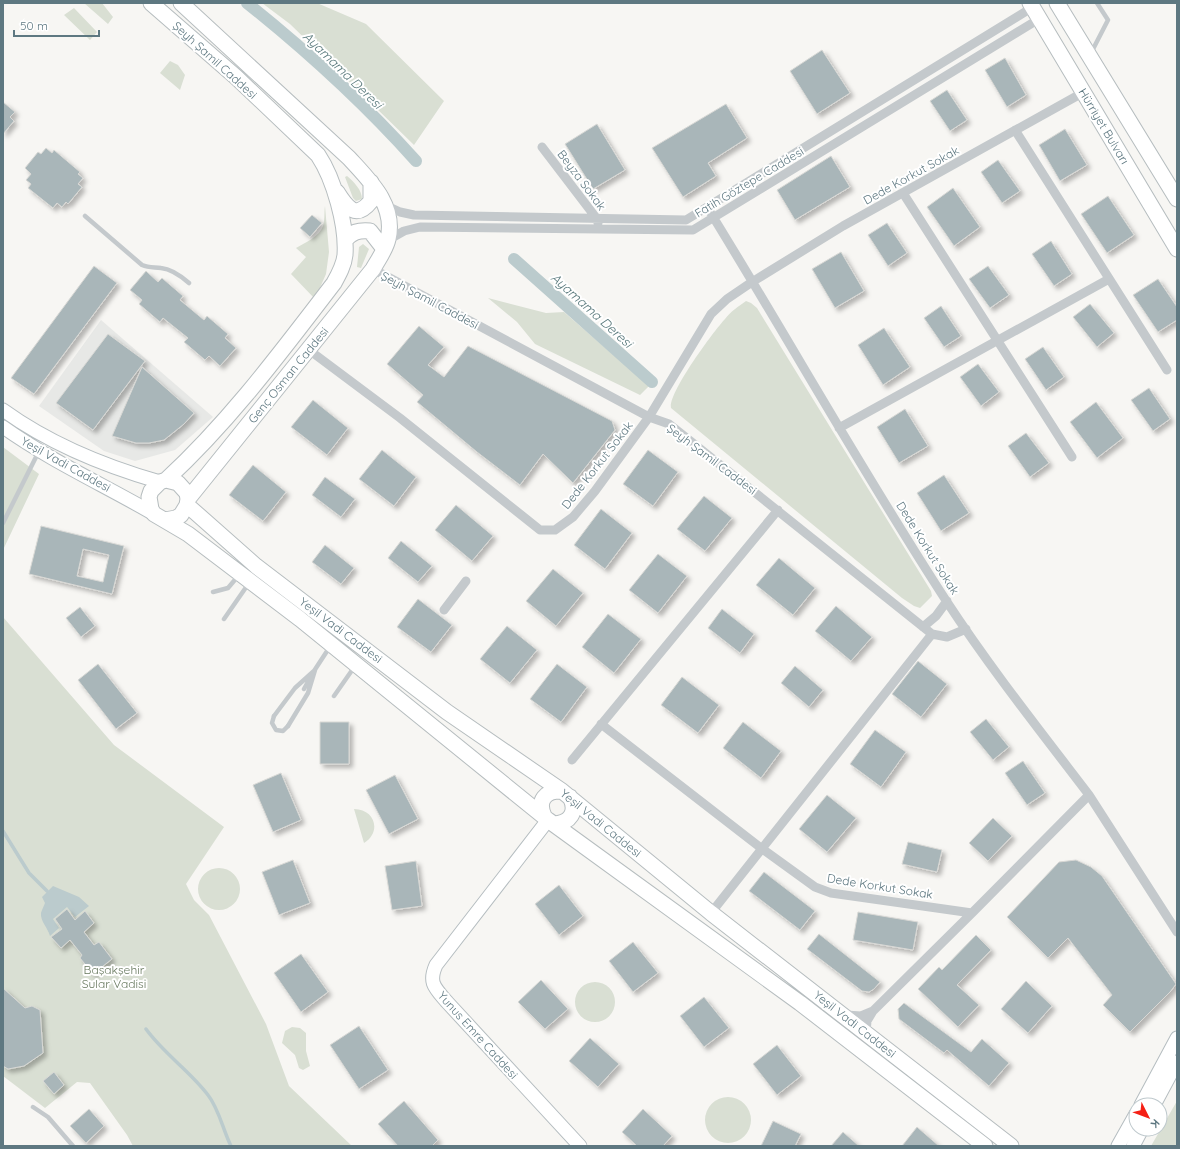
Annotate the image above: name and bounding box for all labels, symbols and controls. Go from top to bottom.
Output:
scale bar [14,12,99,38]
text: 50 m [20,18,48,33]
street label: Şeyh Şamil Caddesi [170,18,260,102]
water label: Ayamama Deresi [300,28,388,113]
street label: Hürriyet Bulvarı [1075,85,1133,167]
street label: Dede Korkut Sokak [861,142,961,208]
street label: Fatih Göztepe Caddesi [692,144,806,220]
street label: Beyza Sokak [554,147,610,213]
street label: Şeyh Şamil Caddesi [379,268,481,332]
water label: Ayamama Deresi [548,269,638,352]
street label: Genç Osman Caddesi [245,324,331,426]
street label: Dede Korkut Sokak [558,418,636,512]
street label: Şeyh Şamil Caddesi [664,420,760,498]
street label: Yeşil Vadi Caddesi [19,433,113,495]
street label: Dede Korkut Sokak [893,499,963,597]
street label: Yeşil Vadi Caddesi [297,594,385,666]
street label: Yeşil Vadi Caddesi [557,786,645,860]
street label: Dede Korkut Sokak [826,870,934,902]
park label: Başakşehir Sular Vadisi [82,962,146,991]
street label: Yeşil Vadi Caddesi [811,987,899,1061]
street label: Yunus Emre Caddesi [435,988,521,1082]
north arrow [1128,1097,1168,1137]
text: K [1148,1116,1163,1131]

